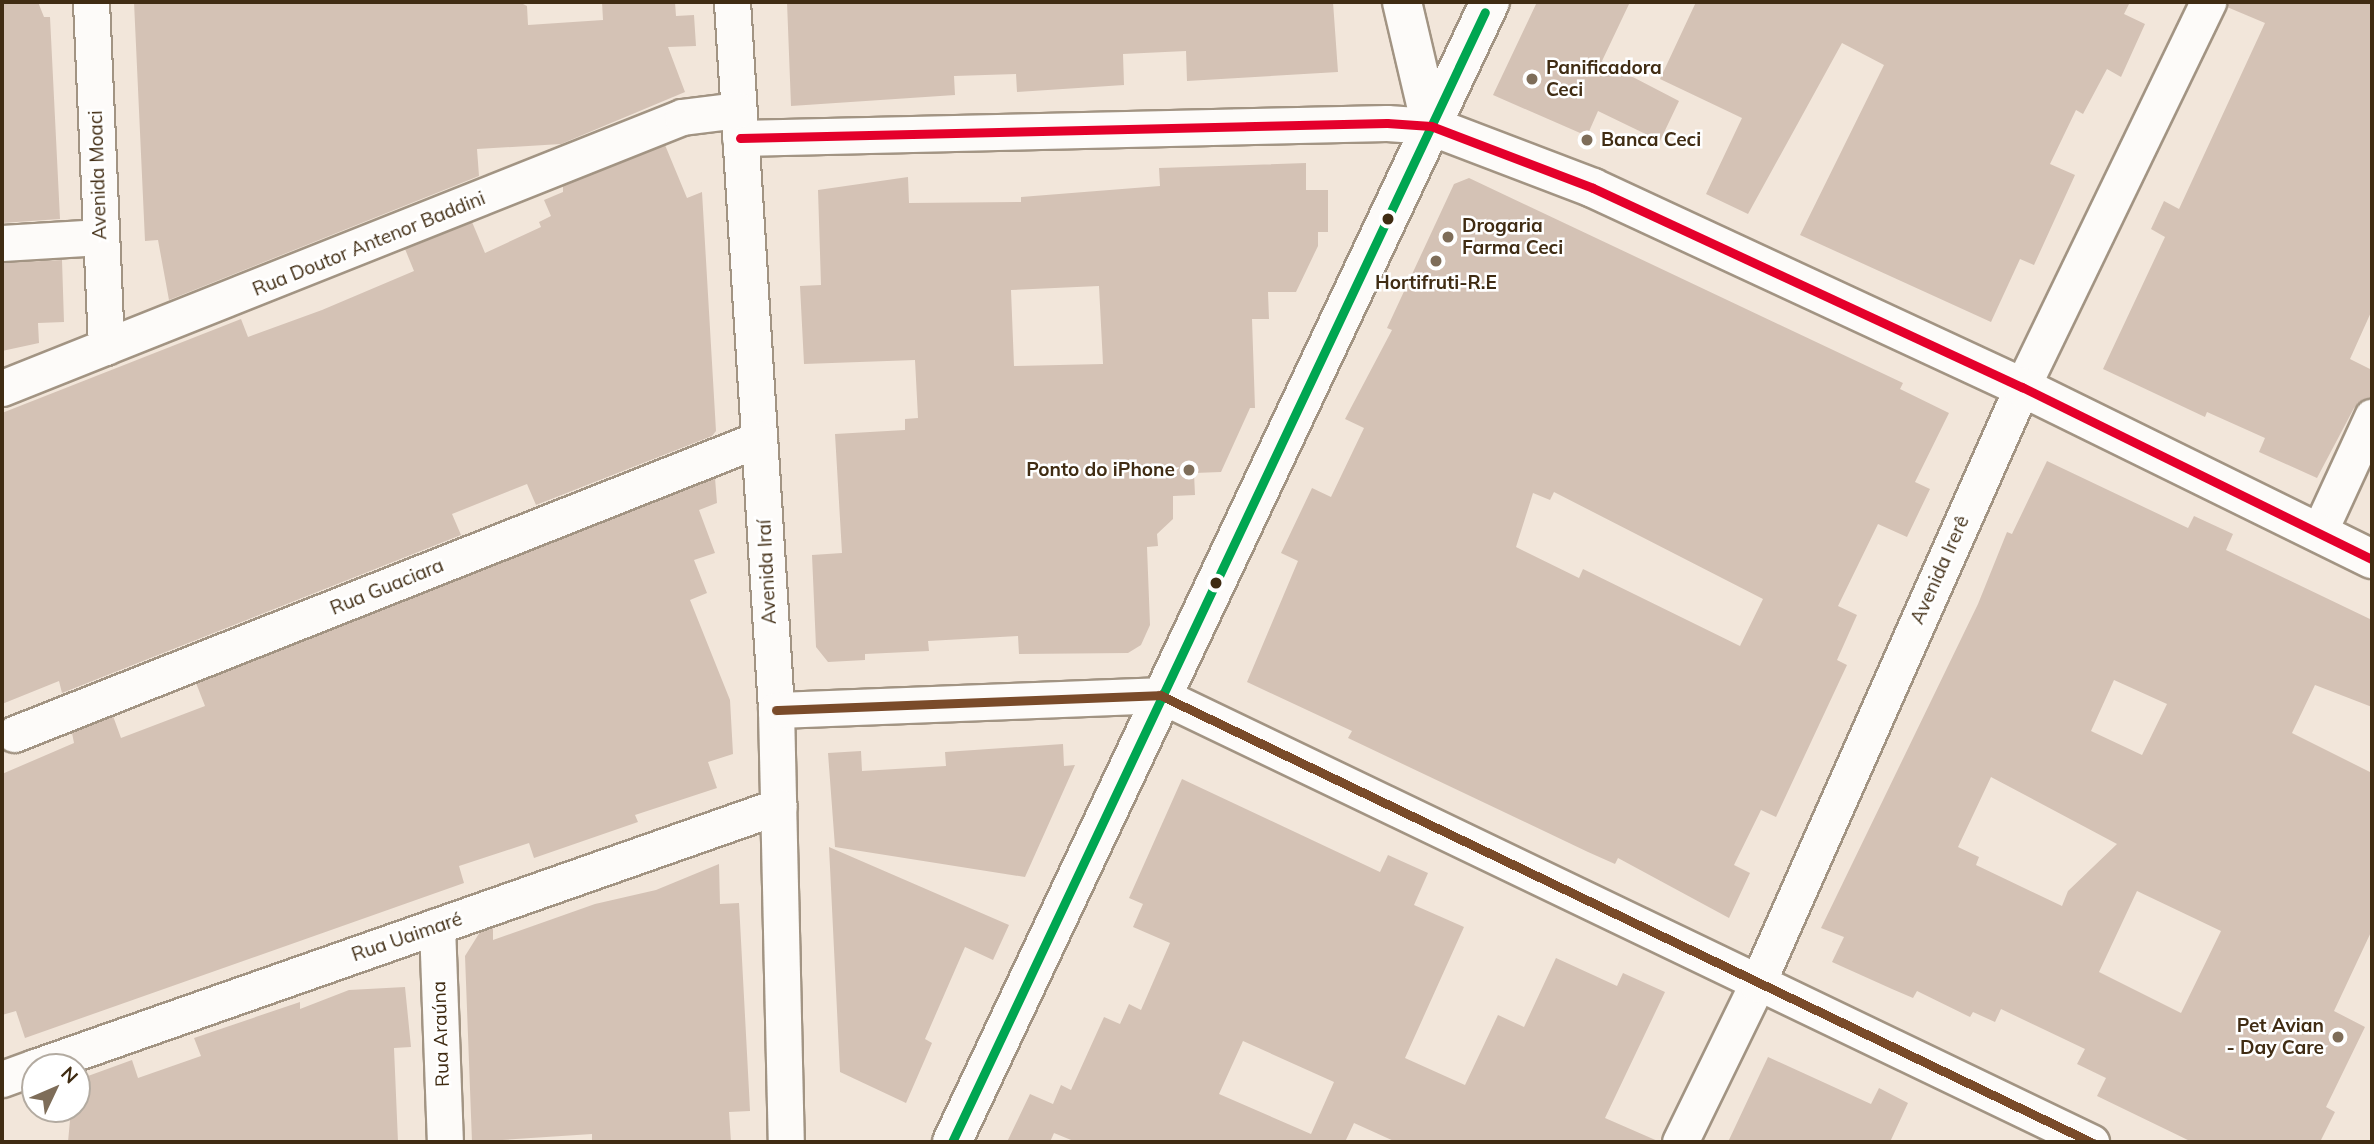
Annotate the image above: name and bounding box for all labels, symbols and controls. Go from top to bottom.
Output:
place label: Panificadora Ceci [1546,57,1662,101]
marker: Panificadora Ceci [1524,71,1540,87]
street label: Avenida Moaci [84,110,112,240]
place label: Banca Ceci [1601,129,1701,151]
marker: Banca Ceci [1579,132,1595,148]
street label: Rua Doutor Antenor Baddini [249,187,489,301]
unlabelled marker [1381,212,1395,226]
place label: Drogaria Farma Ceci [1462,215,1563,259]
marker: Drogaria Farma Ceci [1440,229,1456,245]
marker: Hortifruti-R.E [1428,253,1444,269]
place label: Hortifruti-R.E [1375,272,1497,294]
place label: Ponto do iPhone [1026,459,1175,481]
marker: Ponto do iPhone [1181,462,1197,478]
street label: Avenida Irerê [1906,512,1974,628]
street label: Avenida Iraí [753,519,781,625]
street label: Rua Guaciara [327,554,447,620]
unlabelled marker [1209,576,1223,590]
street label: Rua Uaimaré [349,907,465,967]
street label: Rua Araúna [428,981,454,1087]
place label: Pet Avian - Day Care [2227,1015,2324,1059]
marker: Pet Avian - Day Care [2330,1029,2346,1045]
north arrow [21,1053,91,1123]
text: N [56,1061,83,1088]

